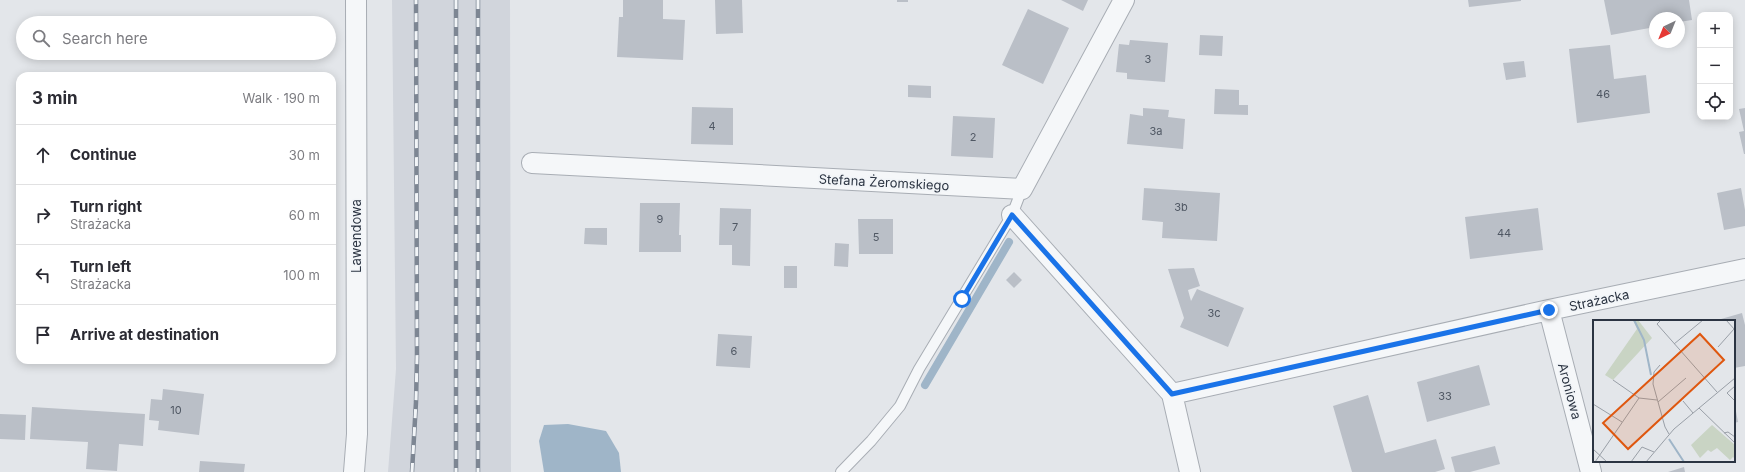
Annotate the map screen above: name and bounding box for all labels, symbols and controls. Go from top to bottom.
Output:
north arrow [1649,12,1685,48]
map controls [1697,12,1733,120]
button: + [1697,12,1733,48]
search box [16,16,336,60]
icon: search [30,27,52,49]
text: Search here [62,29,148,48]
button: − [1697,48,1733,84]
house number: 3 [1145,52,1152,66]
button: locate [1697,84,1733,120]
house number: 46 [1596,87,1610,101]
text: 3 min [32,88,78,108]
text: Walk · 190 m [243,90,320,106]
house number: 4 [708,119,716,133]
house number: 3a [1150,124,1162,138]
house number: 2 [970,130,976,144]
icon: ahead [32,144,54,166]
text: Continue [70,145,137,164]
text: 30 m [289,147,320,163]
street label: Stefana Żeromskiego [818,171,950,193]
text: Turn right [70,197,142,216]
street label: Lawendowa [348,199,364,273]
house number: 3b [1174,200,1188,214]
icon: right [32,204,54,226]
text: 60 m [289,207,320,223]
house number: 9 [657,212,664,226]
text: Strażacka [70,216,131,232]
house number: 7 [732,220,738,234]
house number: 44 [1497,226,1511,240]
house number: 5 [873,230,880,244]
text: Turn left [70,257,131,276]
icon: left [32,264,54,286]
text: 100 m [283,267,320,283]
text: Strażacka [70,276,131,292]
street label: Strażacka [1567,286,1631,314]
route start [953,290,971,308]
route end [1540,301,1558,319]
house number: 3c [1207,306,1221,320]
inset map [1593,320,1735,462]
icon: arrive [32,324,54,346]
text: Arrive at destination [70,325,219,344]
house number: 6 [731,344,738,358]
street label: Aroniowa [1555,361,1585,421]
house number: 33 [1438,389,1452,403]
house number: 10 [170,403,182,417]

